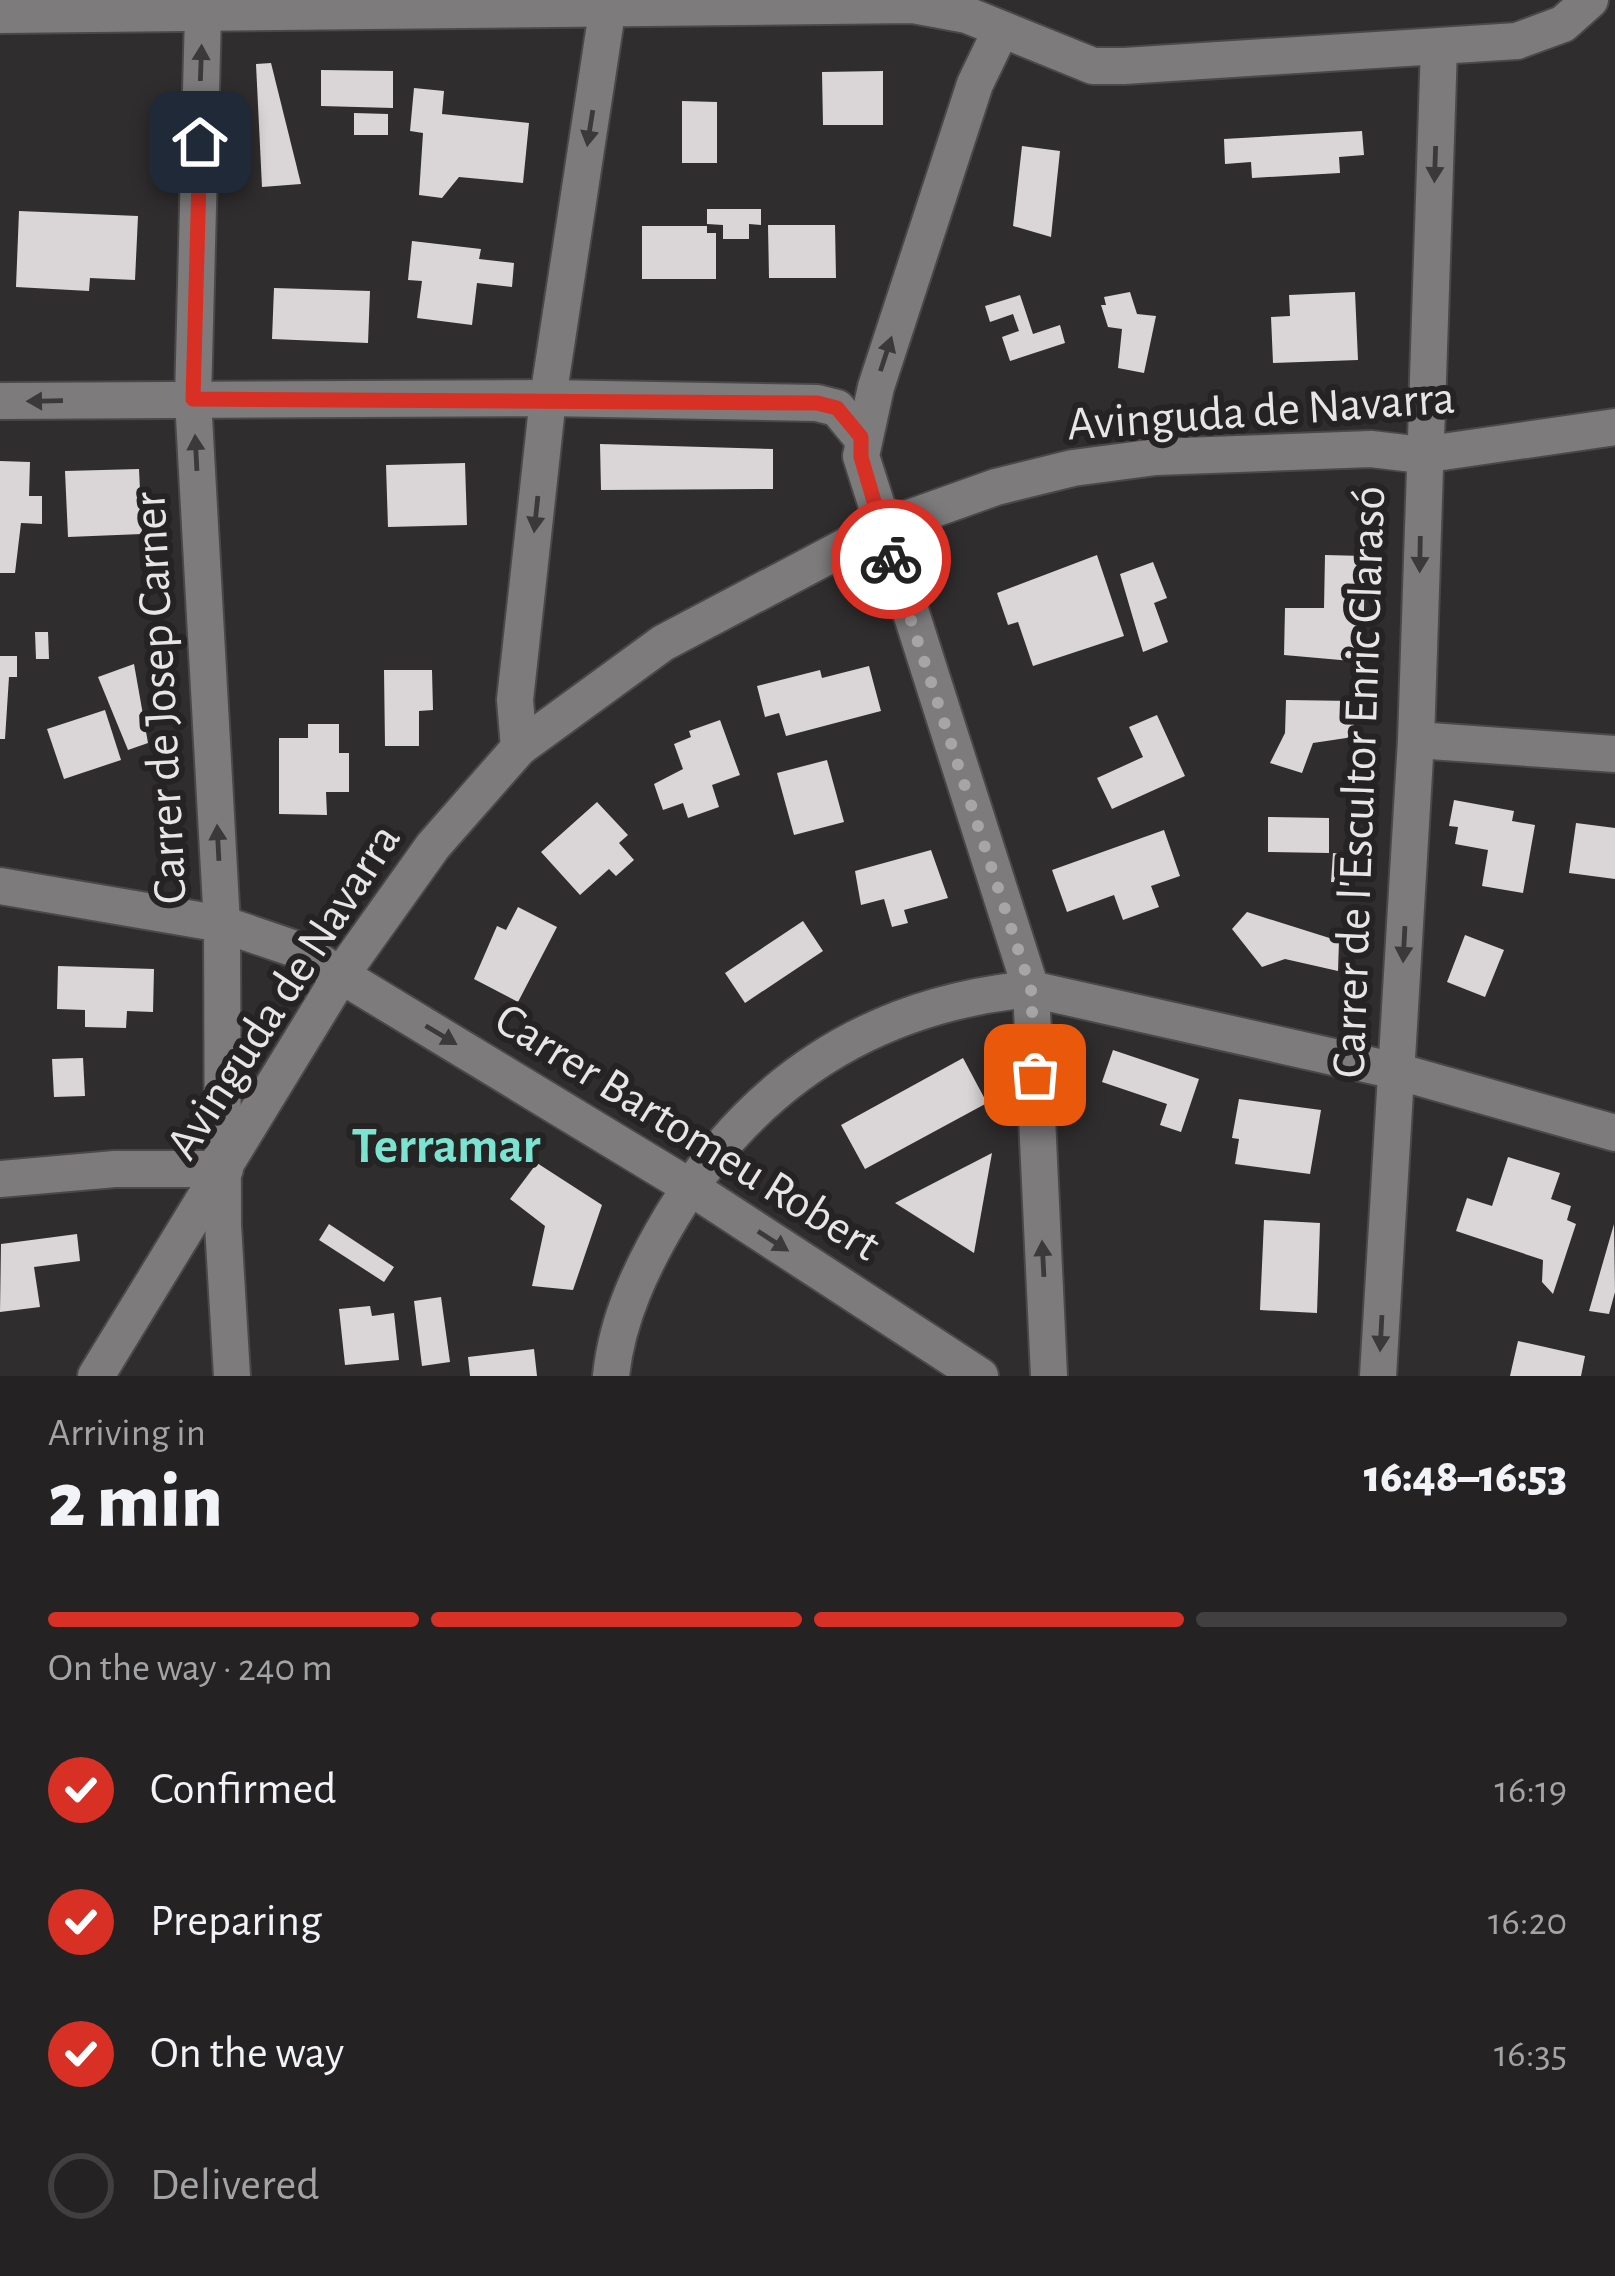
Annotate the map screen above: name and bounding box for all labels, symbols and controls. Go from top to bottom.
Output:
one-way arrow [192,43,211,81]
pin [149,91,251,193]
icon: home [167,109,233,175]
one-way arrow [580,110,599,147]
one-way arrow [1425,146,1444,184]
one-way arrow [878,335,897,372]
street label: Avinguda de Navarra [1066,375,1456,449]
one-way arrow [25,391,63,411]
one-way arrow [186,434,205,471]
street label: Carrer de l'Escultor Enric Clarasó [1326,485,1394,1079]
street label: Carrer de Josep Carner [126,490,196,905]
one-way arrow [526,496,545,533]
courier [831,499,951,619]
icon: bike [858,526,924,592]
one-way arrow [1411,536,1430,574]
street label: Avinguda de Navarra [158,816,410,1168]
one-way arrow [208,823,227,861]
one-way arrow [1394,926,1413,964]
street label: Carrer Bartomeu Robert [486,995,888,1271]
one-way arrow [424,1024,458,1045]
pin [984,1024,1086,1126]
icon: bag [1002,1042,1068,1108]
district label: Terramar [352,1121,541,1172]
one-way arrow [756,1229,789,1251]
one-way arrow [1034,1239,1053,1277]
one-way arrow [1371,1315,1390,1352]
text: Arriving in [48,1414,206,1453]
text: 16:48–16:53 [1364,1455,1567,1500]
text: 2 min [48,1463,223,1541]
text: On the way · 240 m [48,1649,333,1688]
icon: check [48,1757,114,1823]
text: Confirmed [150,1767,336,1812]
text: 16:19 [1495,1771,1567,1810]
icon: check [48,1889,114,1955]
text: Preparing [150,1899,322,1944]
text: 16:20 [1488,1903,1567,1942]
icon: check [48,2021,114,2087]
text: On the way [150,2031,344,2076]
text: 16:35 [1494,2035,1567,2074]
text: Delivered [150,2163,319,2208]

